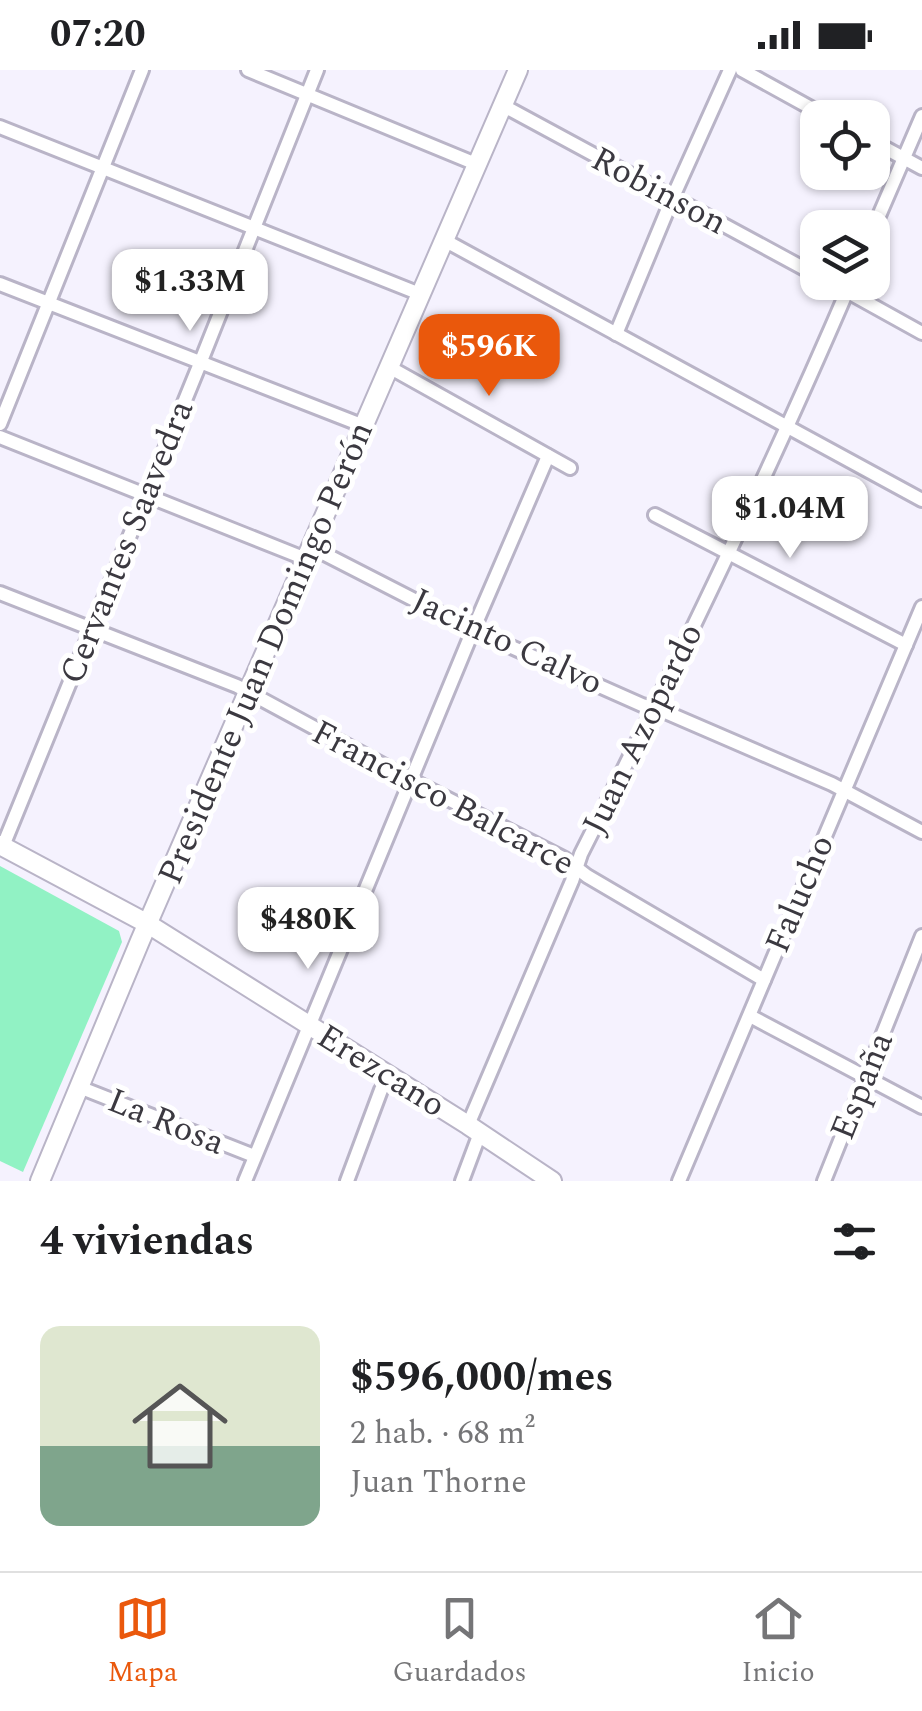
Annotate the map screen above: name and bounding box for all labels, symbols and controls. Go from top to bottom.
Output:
text: 07:20 [50,6,145,64]
map controls [800,100,890,300]
button: locate [800,100,890,190]
street label: Robinson [582,133,736,249]
button: layers [800,210,890,300]
pin: $1.33M [109,249,271,334]
text: $1.33M [134,257,246,306]
pin: $596K [419,314,559,399]
text: $596K [441,322,537,371]
street label: Cervantes Saavedra [46,392,208,692]
street label: Presidente Juan Domingo Perón [144,413,388,893]
pin: $1.04M [709,476,871,561]
text: $1.04M [734,484,846,533]
street label: Jacinto Calvo [402,574,612,710]
street label: Juan Azopardo [569,614,717,844]
street label: Francisco Balcarce [302,706,584,890]
street label: Falucho [751,827,849,961]
pin: $480K [238,887,378,972]
text: $480K [260,895,356,944]
street label: Erezcano [306,1011,456,1131]
street label: España [816,1024,908,1148]
street label: La Rosa [99,1075,233,1169]
text: 4 viviendas [40,1210,254,1273]
icon: filters [827,1214,882,1269]
text: $596,000/mes [350,1346,614,1409]
icon: home [120,1366,240,1486]
text: 2 hab. · 68 m² [350,1409,535,1458]
text: Juan Thorne [350,1458,527,1507]
tab: Mapa [107,1591,178,1694]
tab: Guardados [392,1591,527,1694]
tab: Inicio [741,1591,815,1694]

